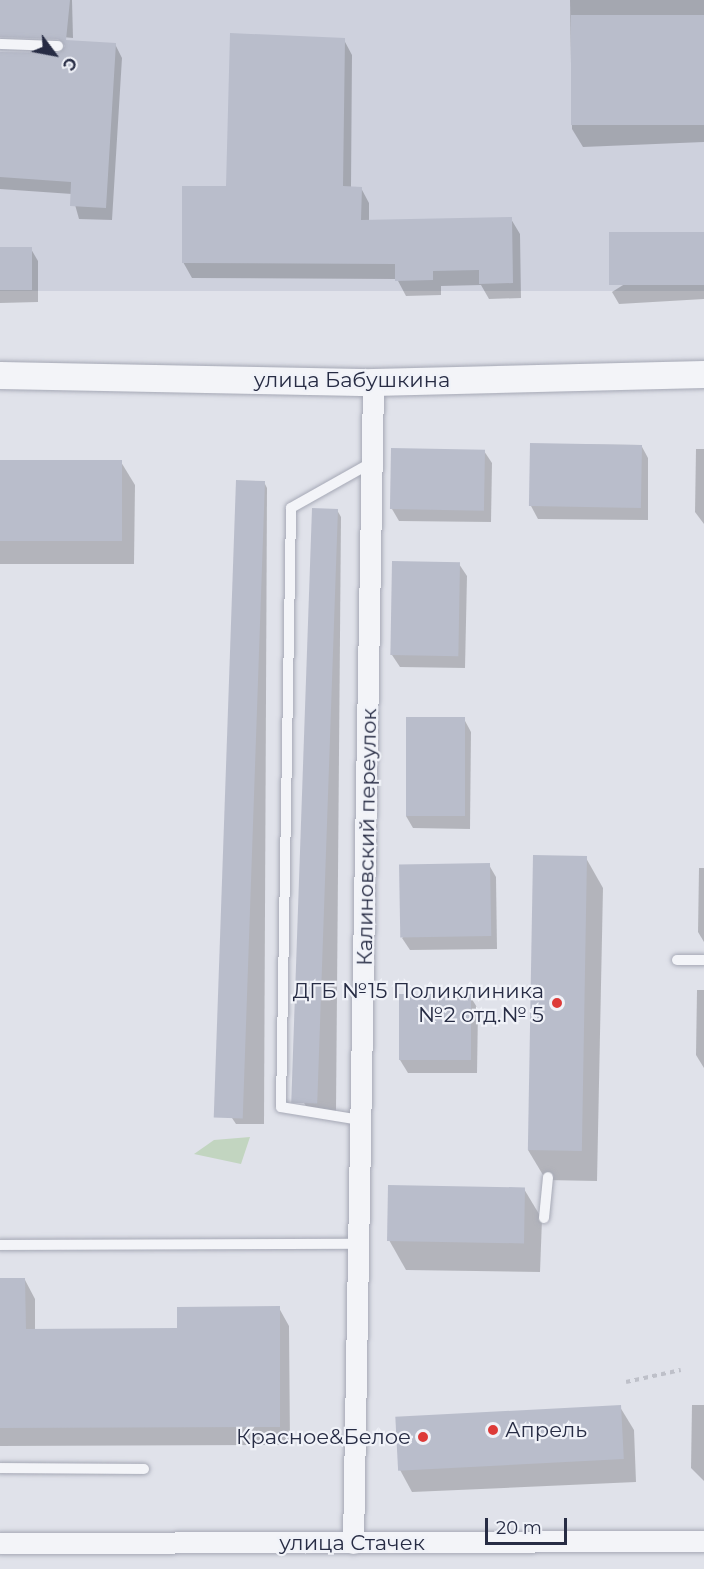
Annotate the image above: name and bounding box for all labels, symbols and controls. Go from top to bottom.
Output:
north arrow [24,24,84,84]
text: С [59,54,81,74]
street label: улица Бабушкина [254,367,450,393]
street label: Калиновский переулок [352,708,382,966]
place label: ДГБ №15 Поликлиника №2 отд.№ 5 [293,978,544,1028]
marker: ДГБ №15 Поликлиника №2 отд.№ 5 [548,994,566,1012]
place label: Апрель [505,1417,587,1443]
marker: Апрель [486,1423,500,1437]
place label: Красное&Белое [236,1424,411,1450]
marker: Красное&Белое [416,1430,430,1444]
scale bar [488,1506,570,1544]
text: 20 m [496,1517,542,1539]
street label: улица Стачек [279,1530,425,1556]

